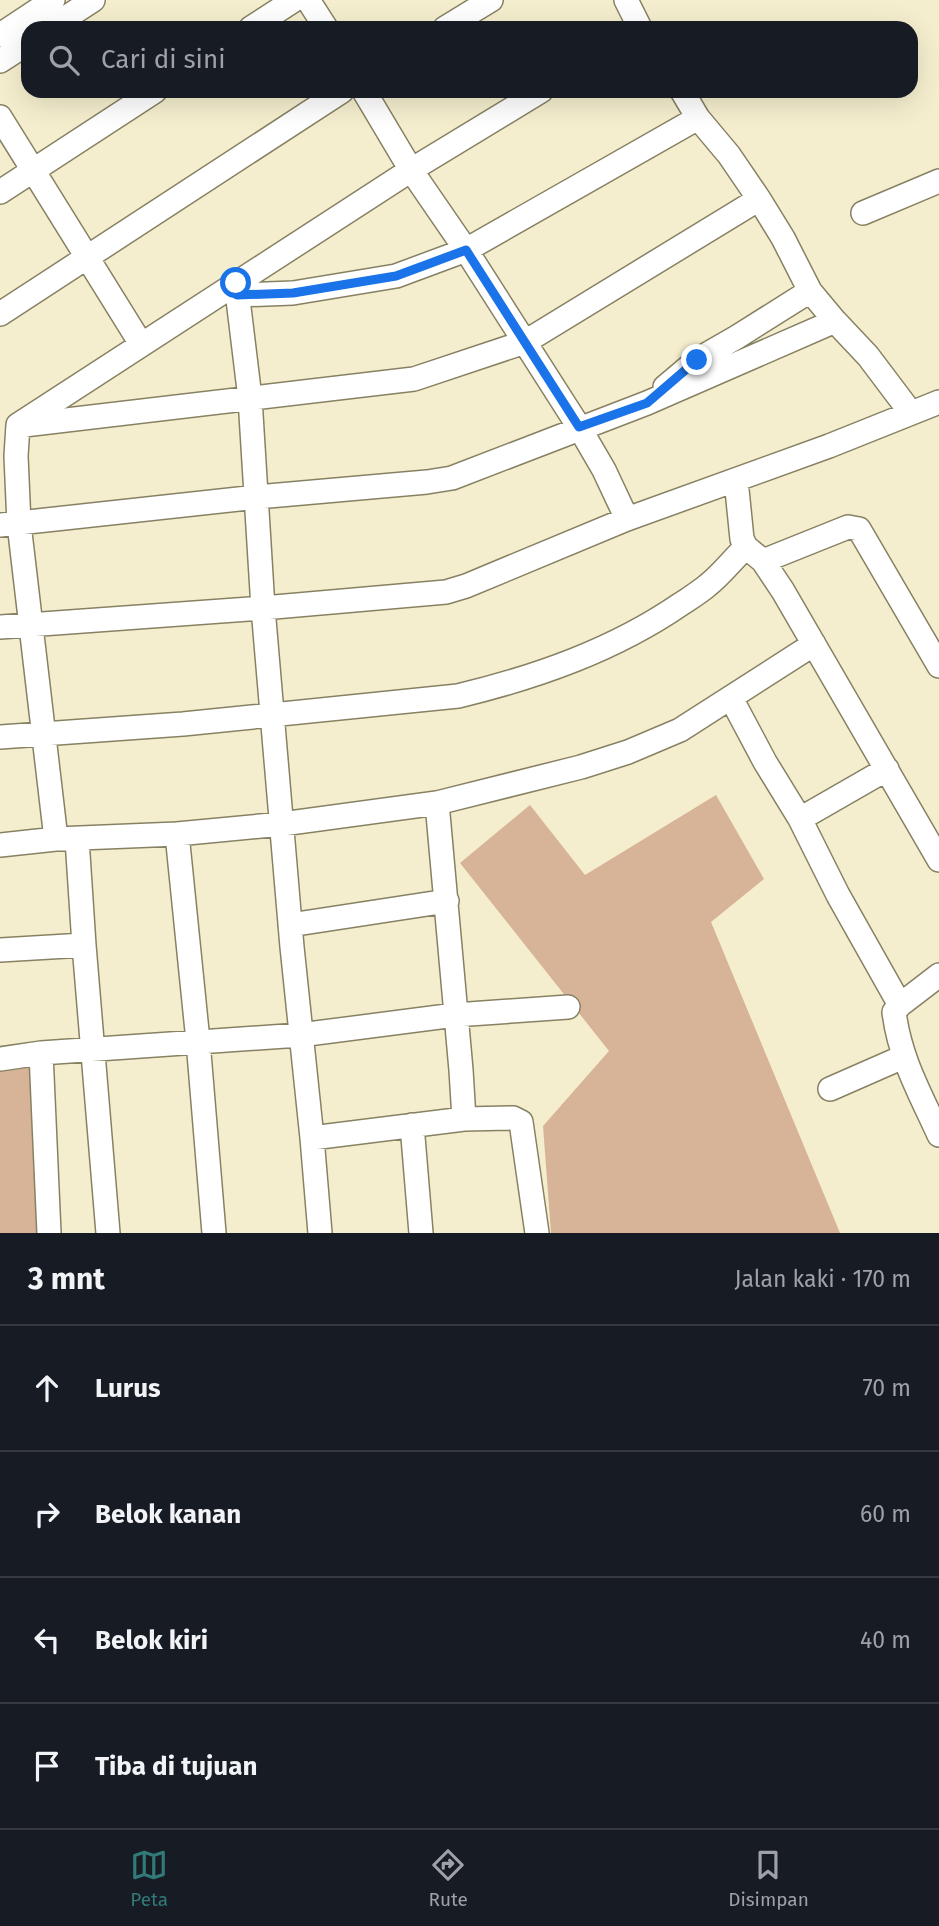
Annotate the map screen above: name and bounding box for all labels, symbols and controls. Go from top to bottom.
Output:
search box [21,21,918,98]
icon: search [45,41,83,79]
text: Cari di sini [101,44,226,75]
route start [220,267,251,298]
route end [681,344,712,375]
text: 3 mnt [28,1261,105,1297]
text: Jalan kaki · 170 m [735,1265,911,1293]
icon: ahead [28,1369,66,1407]
text: Lurus [95,1373,161,1404]
text: 70 m [862,1374,911,1402]
icon: right [28,1495,66,1533]
text: Belok kanan [95,1499,241,1530]
text: 60 m [860,1500,911,1528]
icon: left [28,1621,66,1659]
text: Belok kiri [95,1625,208,1656]
text: 40 m [860,1626,911,1654]
icon: arrive [28,1747,66,1785]
text: Tiba di tujuan [95,1751,257,1782]
tab: Peta [130,1846,168,1911]
tab: Rute [428,1846,468,1911]
tab: Disimpan [728,1846,809,1911]

